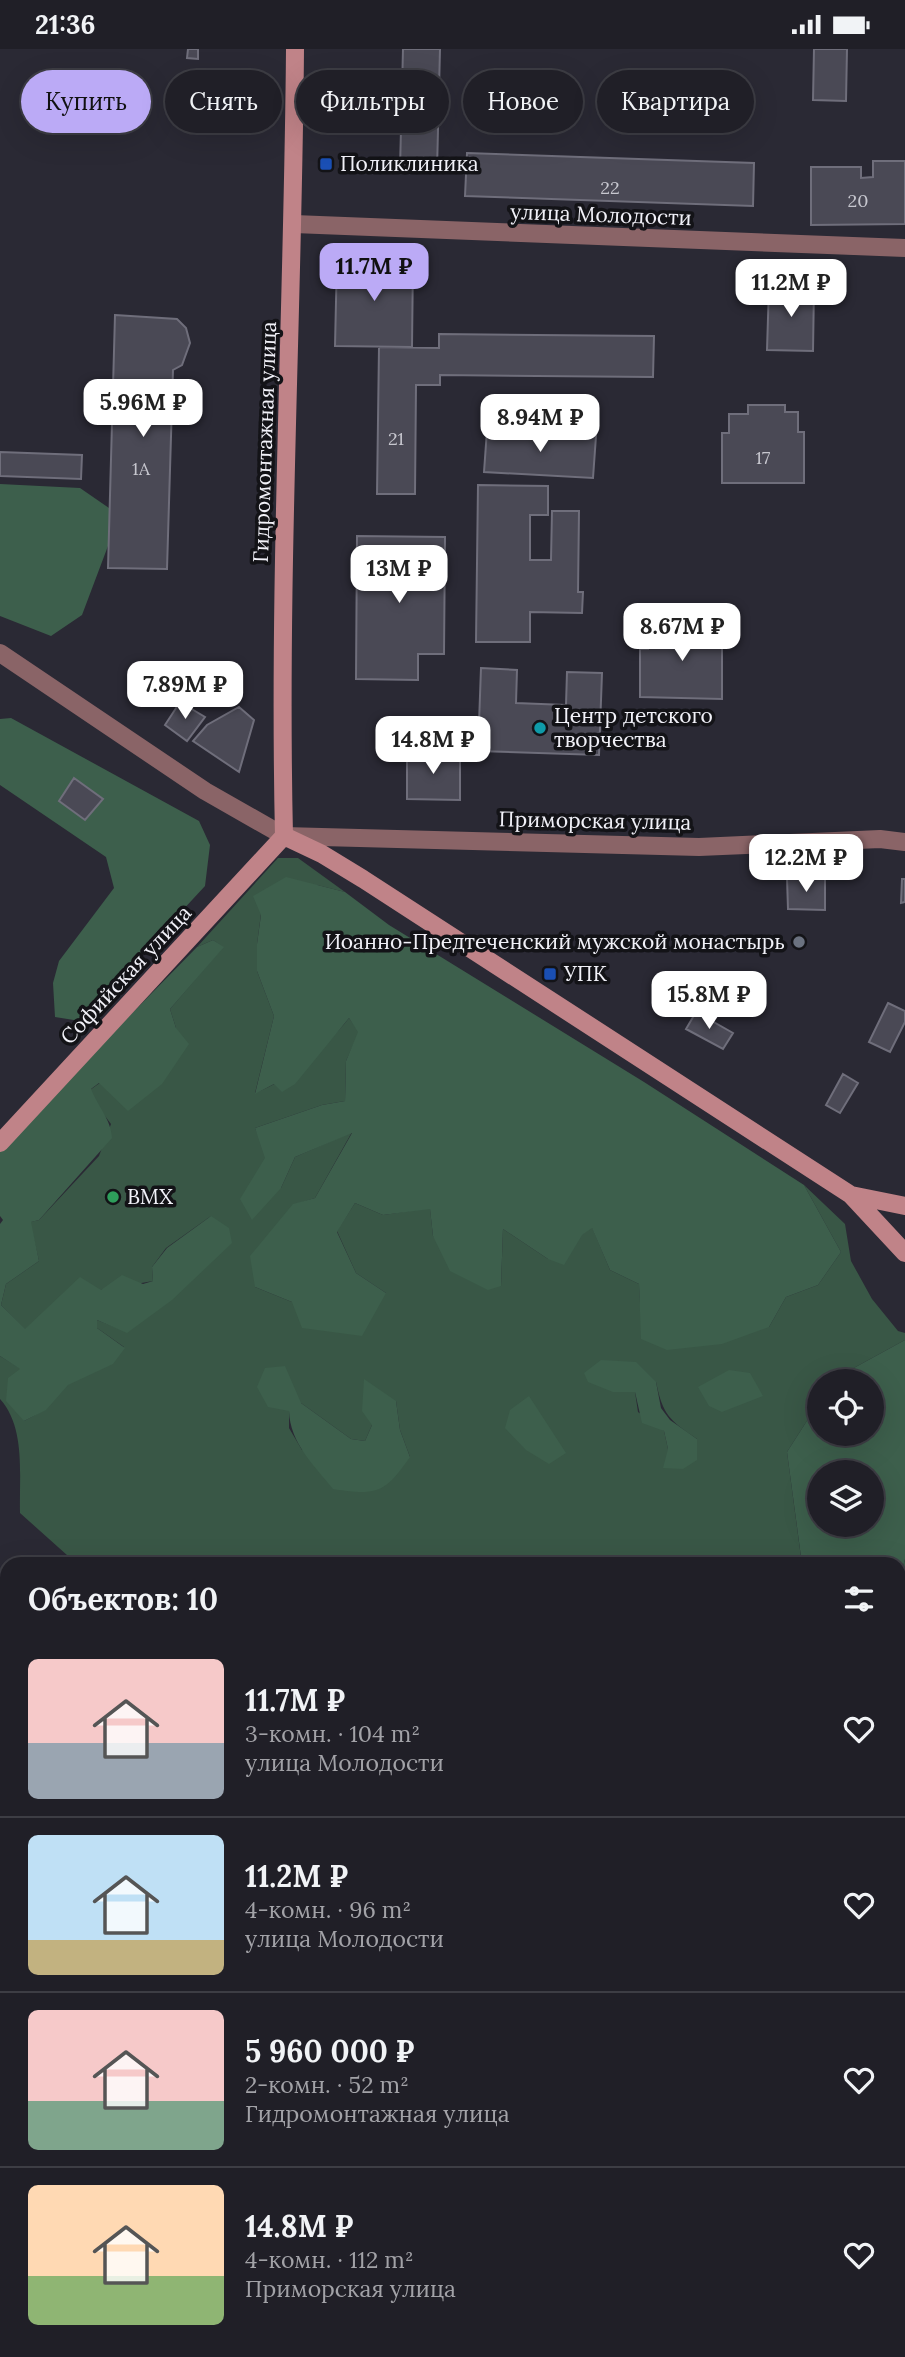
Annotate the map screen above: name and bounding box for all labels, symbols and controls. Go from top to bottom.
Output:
text: 21:36 [35,8,95,41]
chip: Купить [21,70,151,133]
chip: Снять [165,70,282,133]
chip: Фильтры [296,70,449,133]
chip: Новое [463,70,583,133]
chip: Квартира [597,70,754,133]
place label: Поликлиника [340,150,479,177]
marker: Поликлиника [318,156,334,172]
house number: 22 [600,176,620,199]
house number: 20 [848,189,868,212]
street label: улица Молодости [510,198,692,231]
pin: 11.7M ₽ [309,243,439,303]
text: 11.7M ₽ [336,251,412,280]
pin: 11.2M ₽ [726,259,856,319]
text: 11.2M ₽ [752,267,830,296]
street label: Гидромонтажная улица [247,321,282,563]
pin: 5.96M ₽ [78,379,208,439]
text: 5.96M ₽ [100,387,186,416]
pin: 8.94M ₽ [475,395,605,454]
text: 8.94M ₽ [497,402,584,431]
house number: 21 [388,427,404,450]
house number: 17 [756,446,770,469]
house number: 1А [132,457,151,480]
pin: 13M ₽ [350,545,448,605]
text: 13M ₽ [367,553,431,582]
pin: 8.67M ₽ [617,603,747,663]
text: 8.67M ₽ [639,611,725,640]
pin: 7.89M ₽ [120,661,250,721]
text: 7.89M ₽ [143,669,227,698]
place label: Центр детского творчества [554,702,713,753]
pin: 14.8M ₽ [368,717,498,776]
marker: Центр детского творчества [532,720,548,736]
text: 14.8M ₽ [391,724,475,753]
street label: Приморская улица [498,805,692,836]
pin: 12.2M ₽ [741,835,871,894]
text: 12.2M ₽ [765,842,847,871]
street label: Софийская улица [54,899,197,1050]
place label: Иоанно-Предтеченский мужской монастырь [325,928,785,955]
marker: Иоанно-Предтеченский мужской монастырь [791,934,807,950]
place label: УПК [563,960,608,987]
marker: УПК [542,966,558,982]
pin: 15.8M ₽ [644,971,774,1031]
text: 15.8M ₽ [668,979,750,1008]
place label: BMX [127,1183,173,1210]
marker: BMX [105,1189,121,1205]
map controls [807,1369,884,1537]
button: locate [807,1369,884,1446]
button: layers [807,1460,884,1537]
text: Объектов: 10 [28,1580,218,1618]
icon: filters [840,1580,878,1618]
text: 11.7M ₽ [245,1681,345,1719]
icon: home [84,1687,168,1771]
icon: heart [840,1710,878,1748]
text: 3-комн. · 104 m² [245,1719,420,1748]
text: улица Молодости [245,1748,444,1777]
text: 11.2M ₽ [245,1857,348,1895]
icon: home [84,1863,168,1947]
icon: heart [840,1886,878,1924]
text: 4-комн. · 96 m² [245,1895,411,1924]
text: улица Молодости [245,1924,444,1953]
text: 5 960 000 ₽ [245,2032,414,2070]
icon: home [84,2038,168,2122]
icon: heart [840,2061,878,2099]
text: 2-комн. · 52 m² [245,2070,409,2099]
text: Гидромонтажная улица [245,2099,510,2128]
text: 14.8M ₽ [245,2207,353,2245]
icon: home [84,2213,168,2297]
icon: heart [840,2236,878,2274]
text: 4-комн. · 112 m² [245,2245,414,2274]
text: Приморская улица [245,2274,456,2303]

